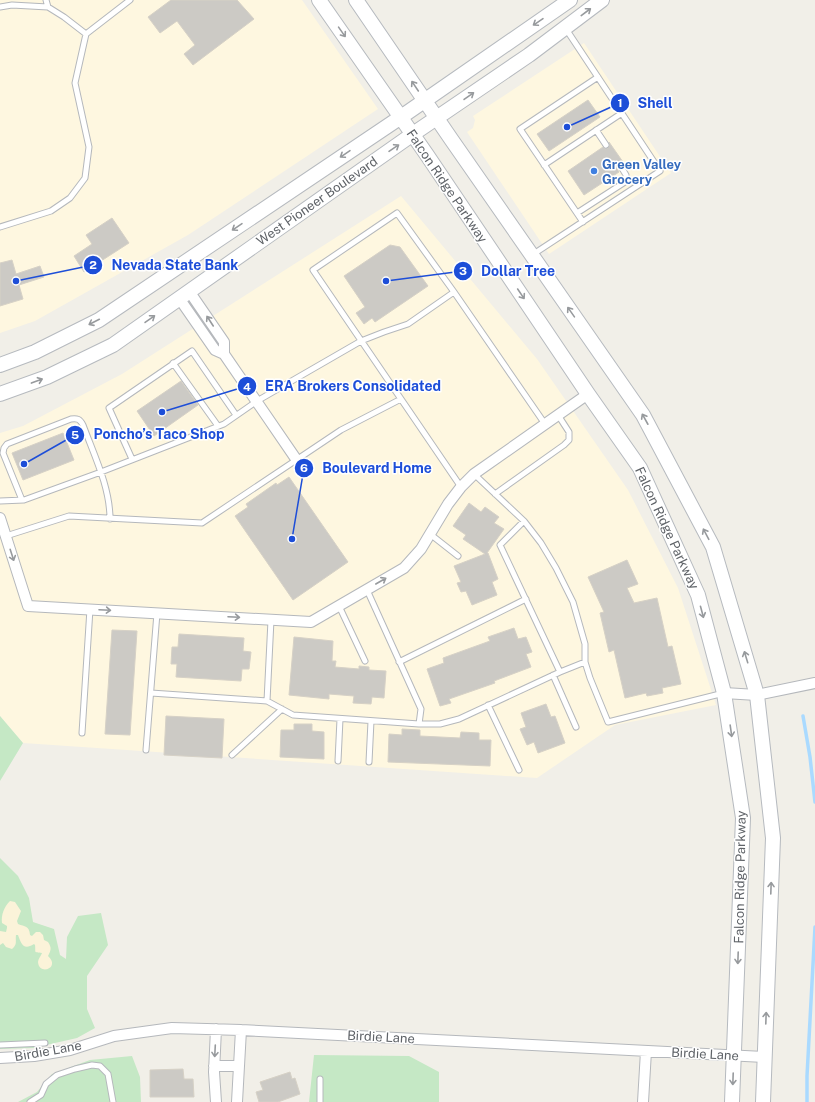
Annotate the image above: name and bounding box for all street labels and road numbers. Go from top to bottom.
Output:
street label: Falcon Ridge Parkway [404,127,490,245]
street label: West Pioneer Boulevard [254,154,380,248]
street label: Falcon Ridge Parkway [632,464,702,592]
street label: Falcon Ridge Parkway [731,810,749,944]
street label: Birdie Lane [347,1028,415,1046]
street label: Birdie Lane [13,1038,83,1064]
street label: Birdie Lane [671,1045,739,1063]

